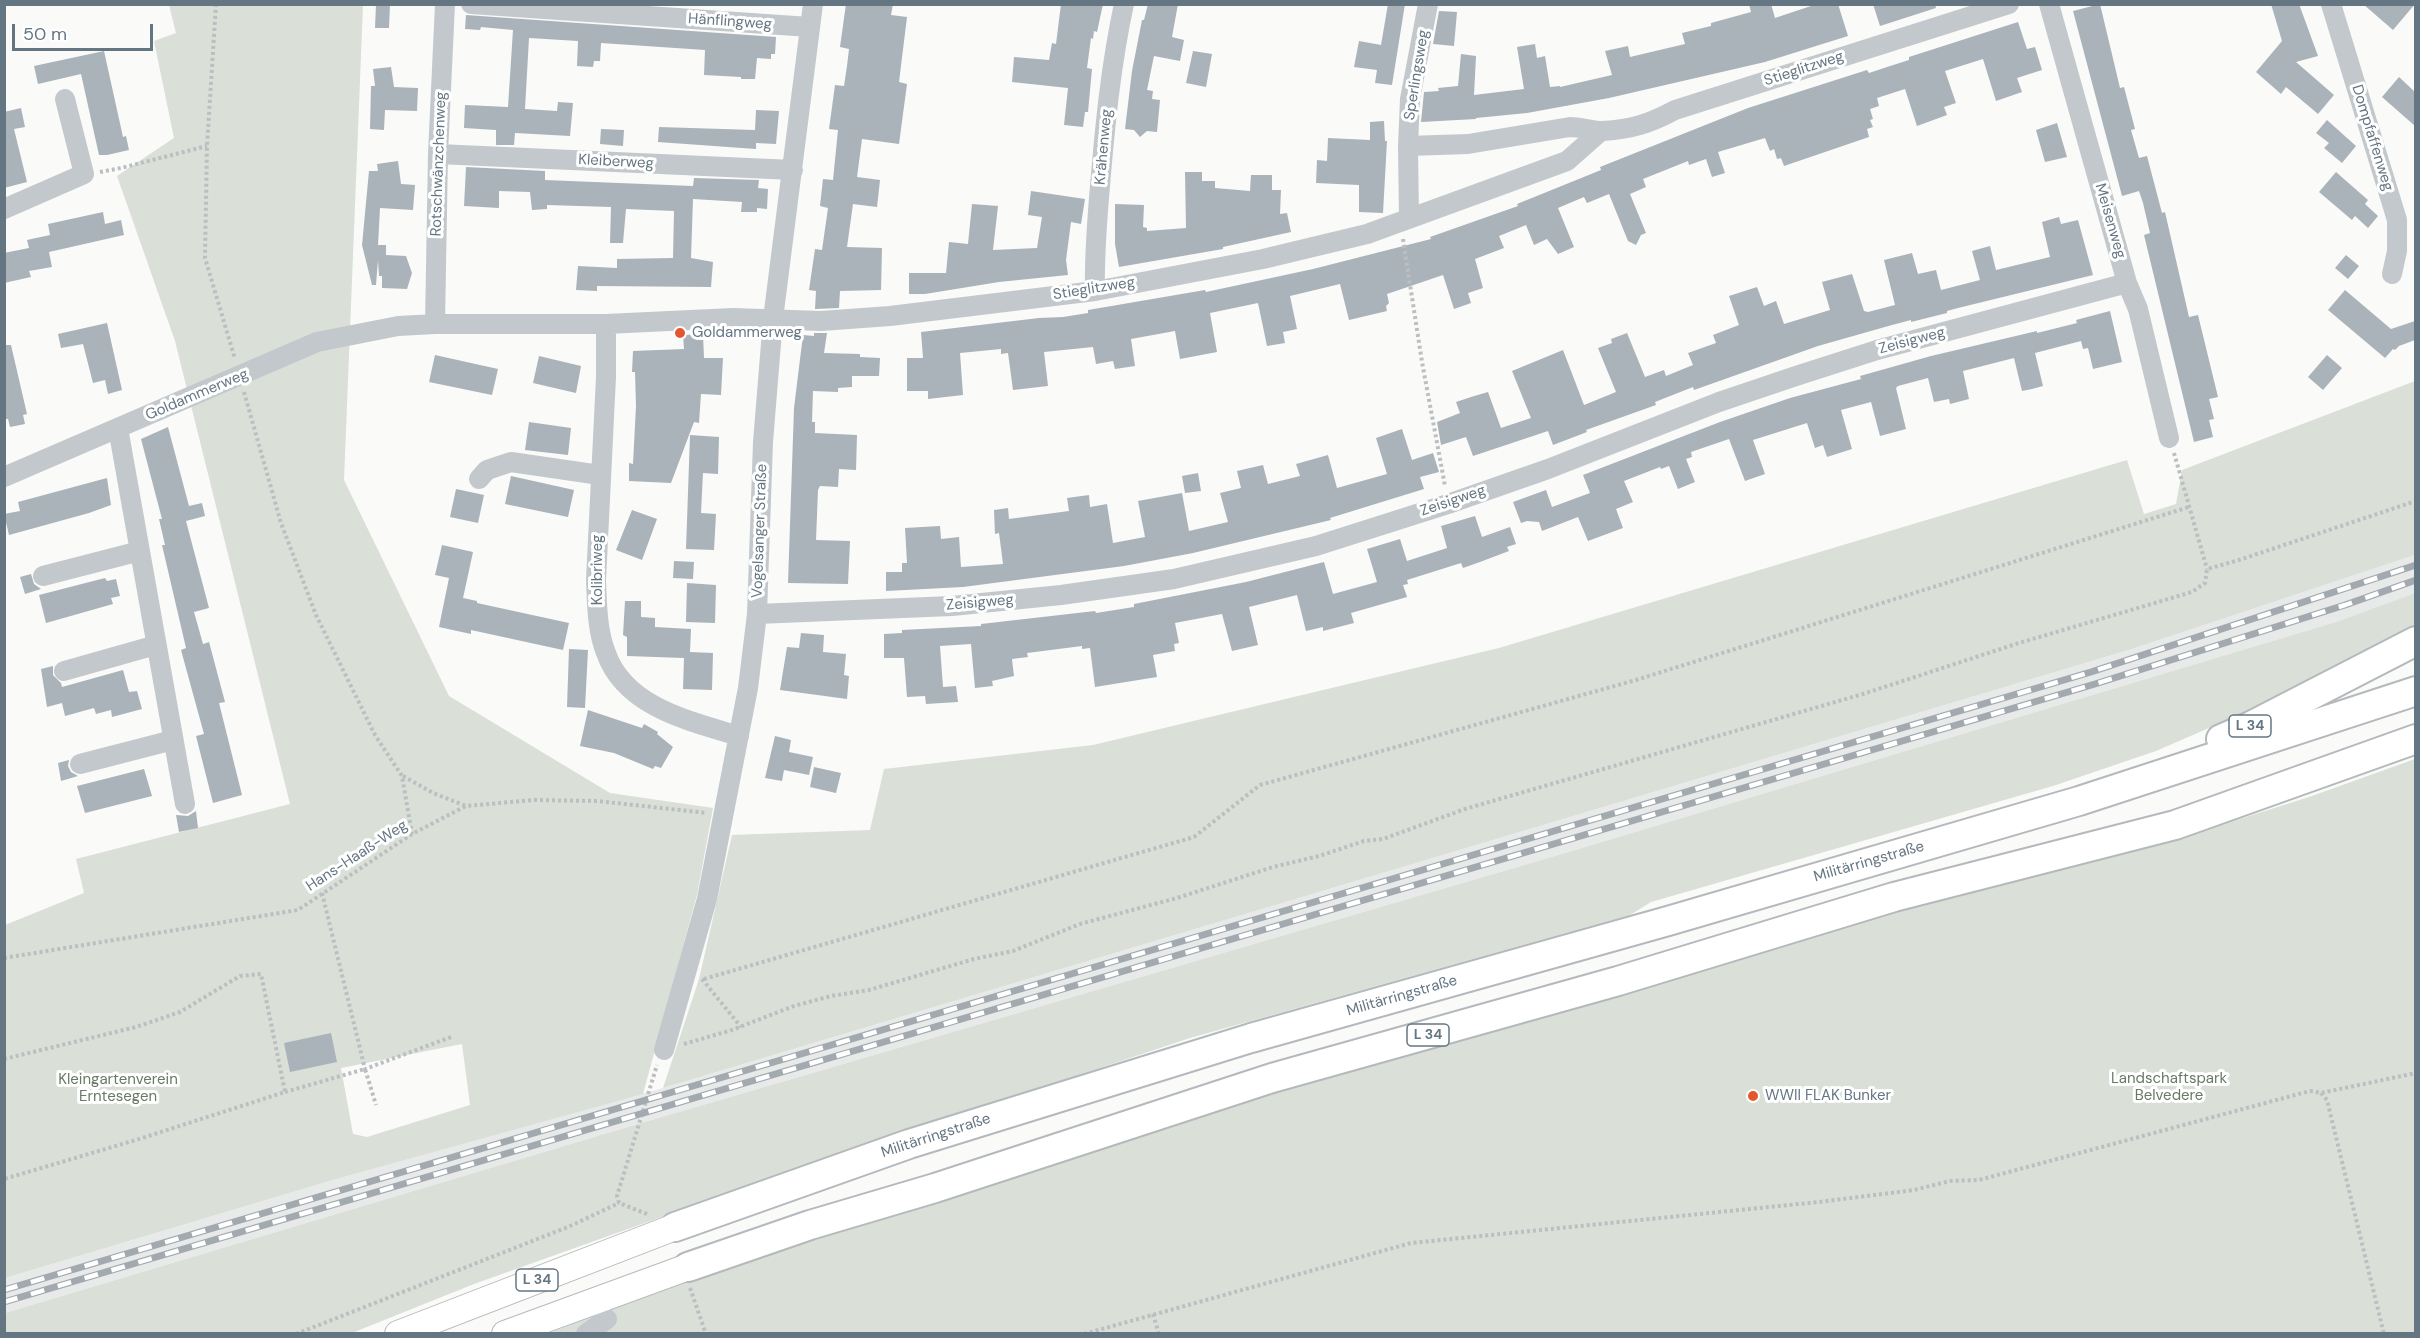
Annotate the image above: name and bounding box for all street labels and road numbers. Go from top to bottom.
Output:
street label: Hänflingweg [687,10,773,34]
street label: Sperlingsweg [1401,28,1433,122]
street label: Stieglitzweg [1762,48,1846,90]
street label: Dompfaffenweg [2347,83,2397,193]
street label: Rotschwänzchenweg [427,91,451,237]
street label: Krähenweg [1092,108,1116,186]
street label: Kleiberweg [578,151,654,173]
street label: Meisenweg [2091,181,2129,261]
street label: Stieglitzweg [1052,274,1136,304]
street label: Zeisigweg [1877,324,1947,358]
street label: Goldammerweg [143,365,251,425]
street label: Vogelsanger Straße [749,463,771,599]
street label: Zeisigweg [1418,481,1488,521]
street label: Kolibriweg [589,535,607,605]
street label: Zeisigweg [945,591,1015,615]
road number: L 34 [2229,715,2271,737]
street label: Hans-Haaß-Weg [303,817,411,895]
street label: Militärringstraße [1812,838,1926,886]
street label: Militärringstraße [1345,972,1459,1020]
road number: L 34 [1407,1024,1449,1046]
street label: Militärringstraße [879,1110,993,1162]
road number: L 34 [516,1269,558,1291]

